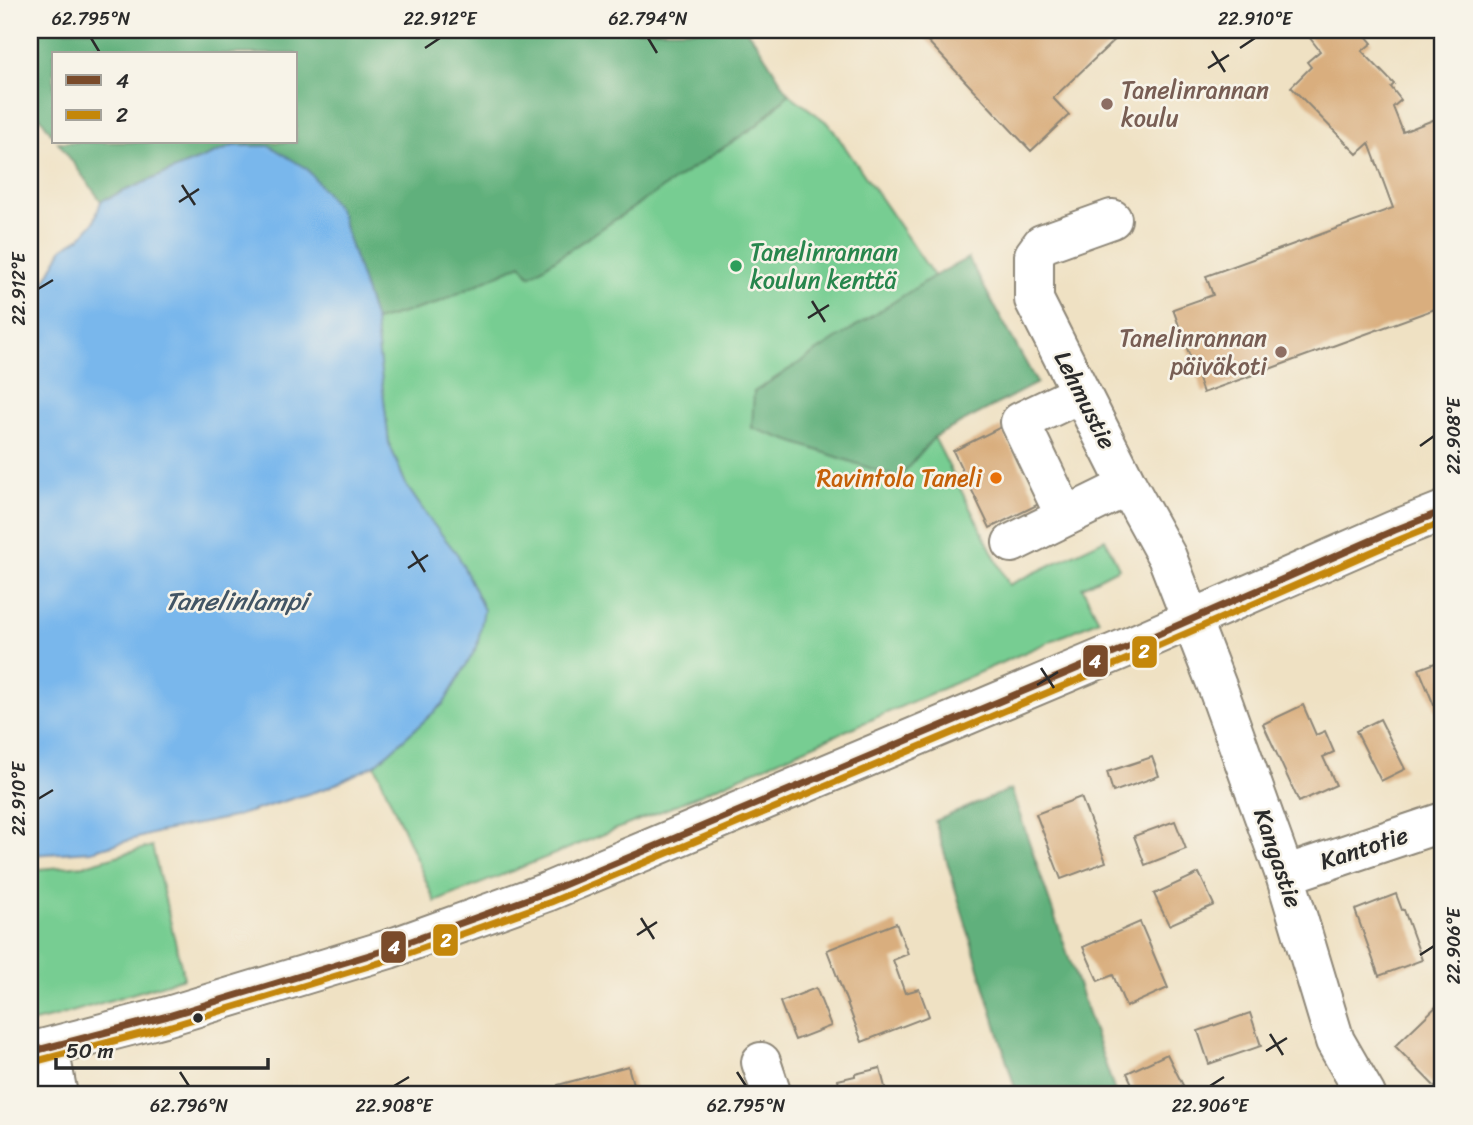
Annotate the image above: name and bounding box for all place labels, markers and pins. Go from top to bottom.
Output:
place label: Tanelinrannan koulu [1121,69,1269,139]
marker: Tanelinrannan koulu [1099,96,1115,112]
place label: Tanelinrannan koulun kenttä [750,231,898,301]
marker: Tanelinrannan koulun kenttä [728,258,744,274]
place label: Tanelinrannan päiväkoti [1119,317,1267,387]
marker: Tanelinrannan päiväkoti [1273,344,1289,360]
place label: Ravintola Taneli [817,457,983,499]
marker: Ravintola Taneli [988,470,1004,486]
unlabelled marker [191,1011,205,1025]

